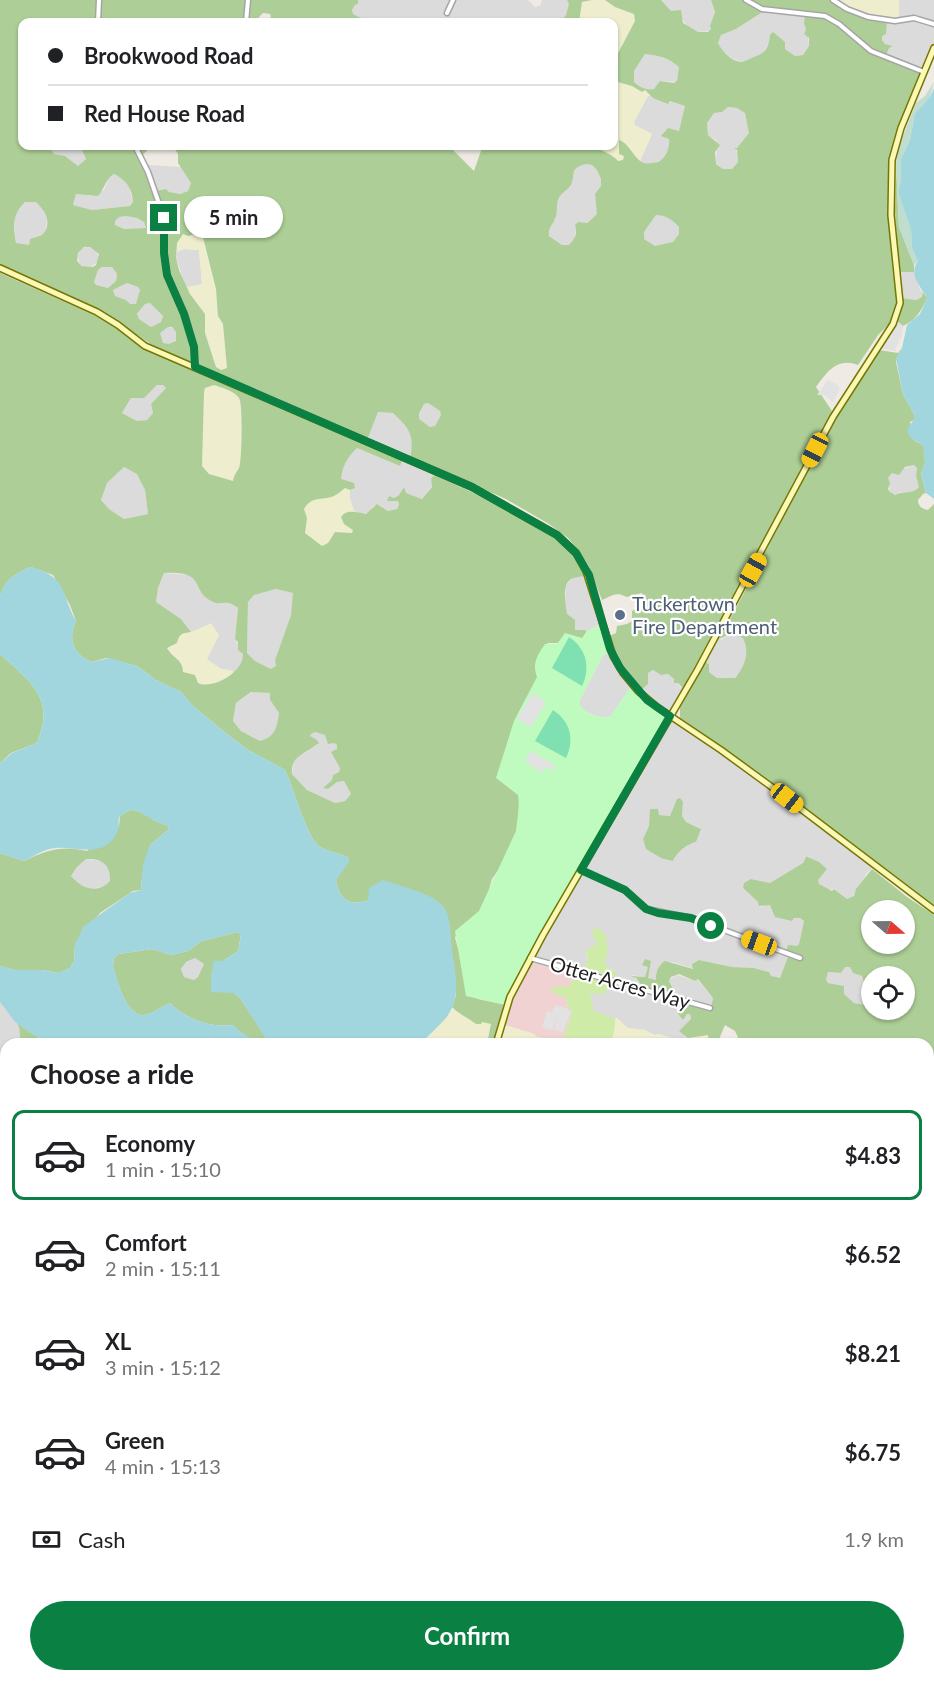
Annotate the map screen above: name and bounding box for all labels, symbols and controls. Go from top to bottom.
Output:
text: Brookwood Road [84,42,253,69]
text: Red House Road [84,100,245,127]
callout: 5 min [185,197,284,239]
route end [150,204,177,231]
text: 5 min [209,205,258,229]
car [799,430,831,470]
car [736,550,770,590]
place label: Tuckertown Fire Department [632,591,777,638]
marker: Tuckertown Fire Department [613,608,627,622]
car [767,780,807,816]
north arrow [861,900,915,954]
map controls [861,900,915,1020]
route start [697,912,724,939]
car [739,928,779,958]
street label: Otter Acres Way [547,951,694,1014]
button: locate [861,966,915,1020]
text: Choose a ride [30,1057,194,1090]
icon: car [33,1128,87,1182]
text: Economy [105,1130,195,1157]
text: $4.83 [845,1142,901,1169]
text: 1 min · 15:10 [105,1157,221,1181]
icon: car [33,1227,87,1281]
text: Comfort [105,1229,187,1256]
text: $6.52 [845,1241,901,1268]
text: 2 min · 15:11 [105,1256,221,1280]
icon: car [33,1326,87,1380]
text: XL [105,1328,131,1355]
text: $8.21 [845,1340,901,1367]
text: 3 min · 15:12 [105,1355,221,1379]
icon: car [33,1425,87,1479]
text: Green [105,1427,165,1454]
text: $6.75 [845,1439,901,1466]
text: 4 min · 15:13 [105,1454,221,1478]
icon: cash [30,1523,63,1556]
text: Cash [78,1526,125,1553]
text: 1.9 km [844,1527,904,1551]
button: Confirm [30,1601,904,1670]

